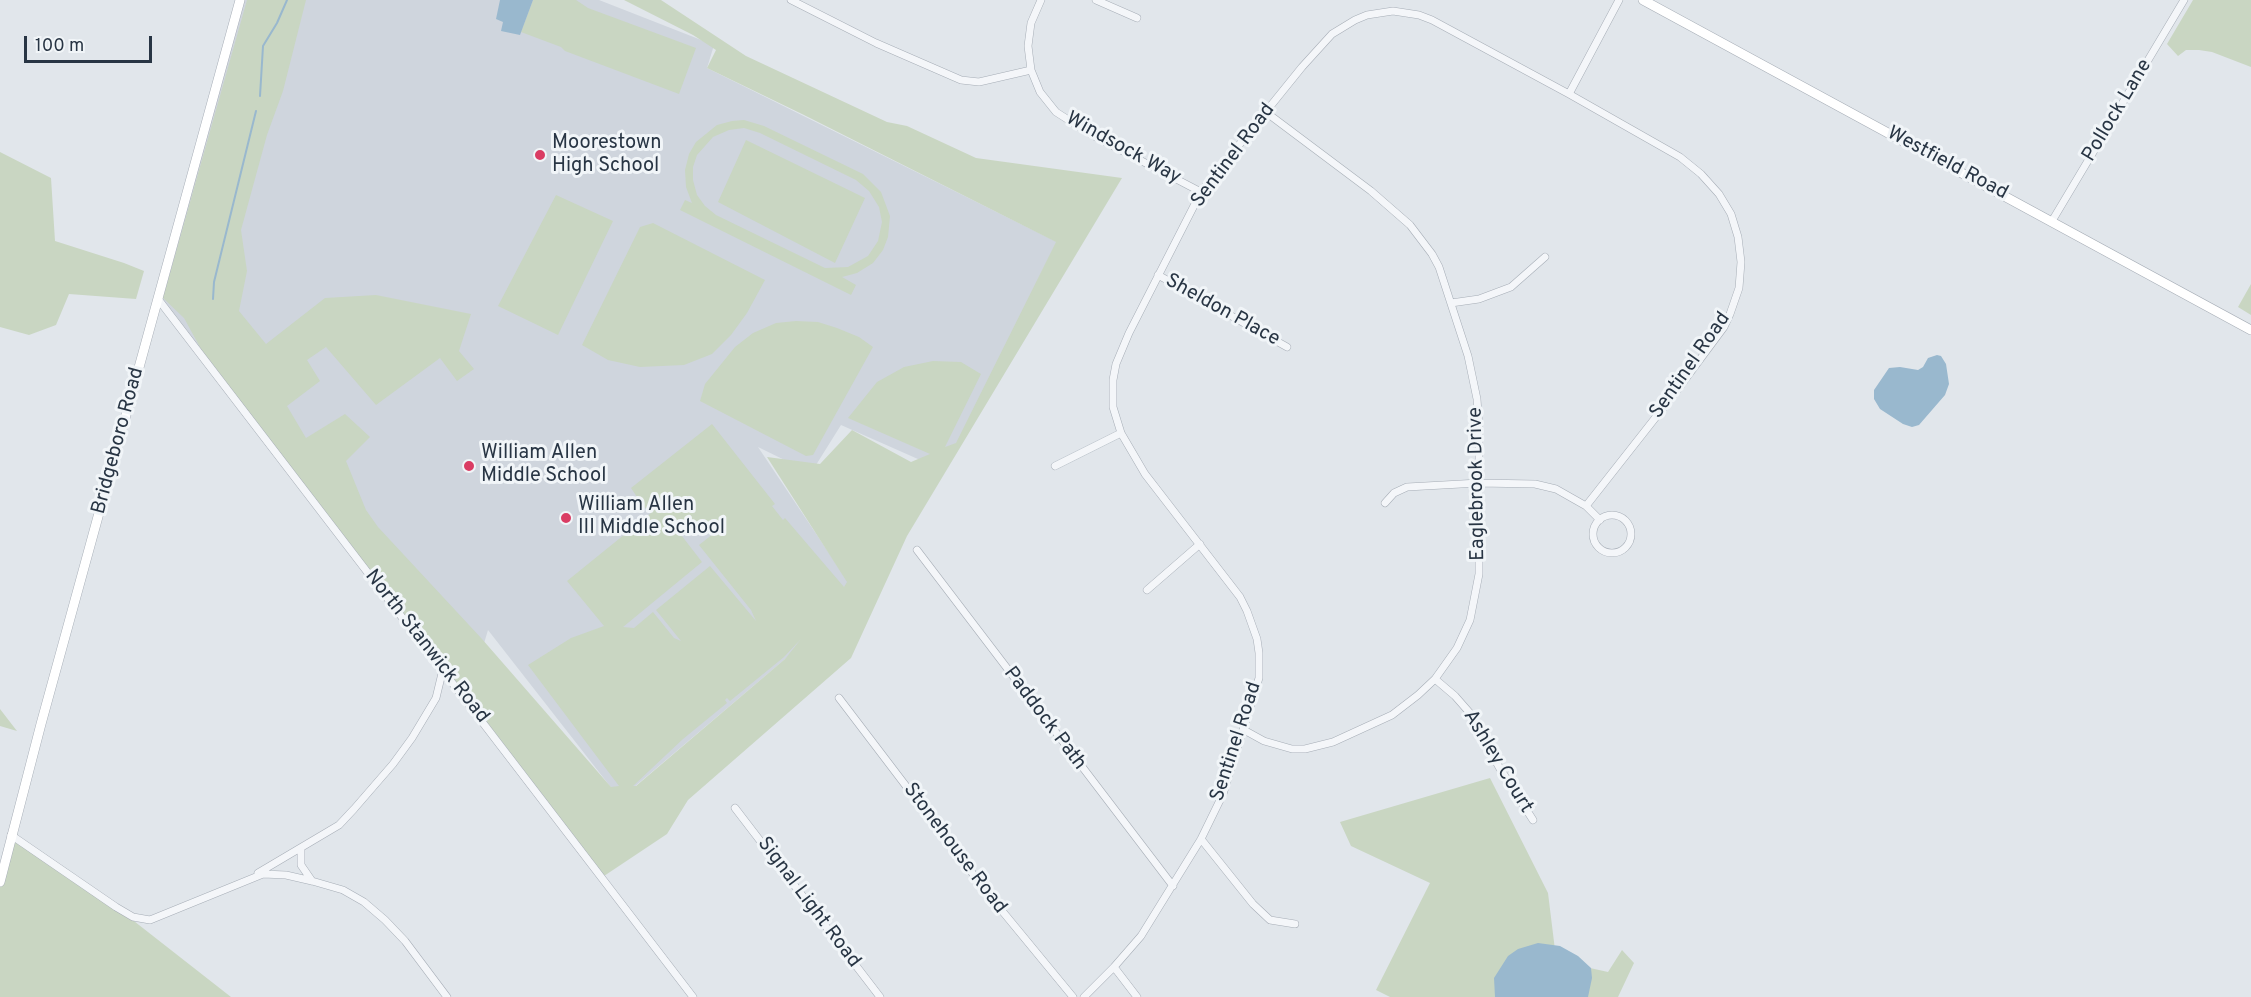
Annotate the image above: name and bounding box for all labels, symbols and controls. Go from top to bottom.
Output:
scale bar [27,24,154,62]
text: 100 m [35,35,84,58]
street label: Pollock Lane [2078,55,2158,167]
street label: Sentinel Road [1187,99,1281,213]
street label: Windsock Way [1061,107,1185,191]
street label: Westfield Road [1882,122,2012,206]
place label: Moorestown High School [552,132,662,179]
marker: Moorestown High School [533,148,547,162]
street label: Sheldon Place [1160,270,1284,352]
street label: Sentinel Road [1646,308,1736,424]
street label: Bridgeboro Road [88,365,150,517]
street label: Eaglebrook Drive [1465,407,1491,561]
place label: William Allen Middle School [481,442,606,489]
marker: William Allen Middle School [462,459,476,473]
place label: William Allen III Middle School [578,494,725,541]
marker: William Allen III Middle School [559,511,573,525]
street label: North Stanwick Road [359,565,493,729]
street label: Paddock Path [997,663,1091,775]
street label: Sentinel Road [1206,679,1268,805]
street label: Ashley Court [1457,706,1537,818]
street label: Stonehouse Road [897,779,1011,919]
street label: Signal Light Road [751,833,865,973]

